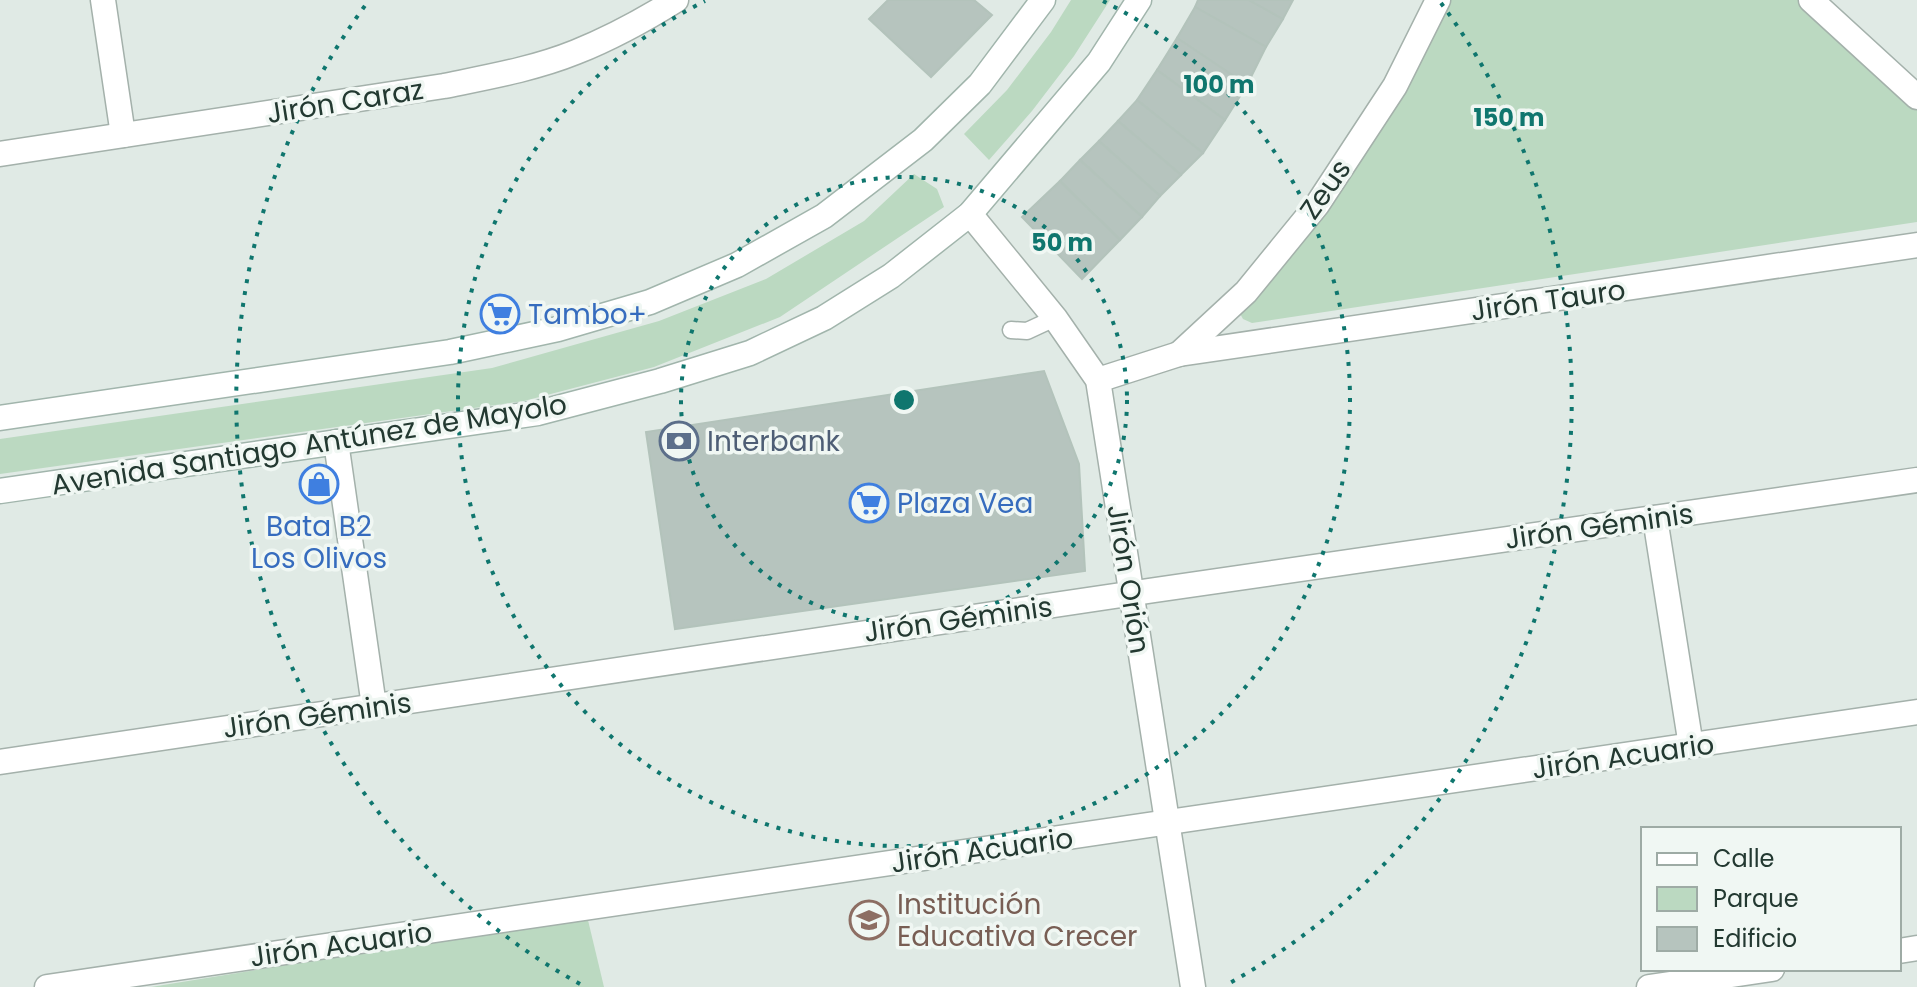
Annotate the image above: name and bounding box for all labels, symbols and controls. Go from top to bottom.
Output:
text: 100 m [1184,68,1254,101]
street label: Jirón Caraz [264,70,426,133]
text: 150 m [1474,101,1544,134]
street label: Zeus [1291,151,1360,227]
text: 50 m [1031,226,1093,259]
street label: Jirón Tauro [1468,270,1628,331]
supermarket icon: Tambo+ [479,293,521,335]
place label: Tambo+ [528,295,647,334]
street label: Avenida Santiago Antúnez de Mayolo [49,384,570,505]
centre of rings [890,386,918,414]
bank icon: Interbank [658,420,700,462]
place label: Interbank [707,422,841,461]
shop icon: Bata B2 Los Olivos [298,463,340,505]
supermarket icon: Plaza Vea [848,482,890,524]
place label: Plaza Vea [897,484,1033,523]
street label: Jirón Géminis [1502,494,1696,559]
street label: Jirón Orión [1097,502,1160,657]
place label: Bata B2 Los Olivos [251,507,387,578]
street label: Jirón Géminis [861,587,1055,652]
street label: Jirón Géminis [220,683,414,748]
street label: Jirón Acuario [1530,724,1717,789]
street label: Jirón Acuario [889,818,1076,883]
legend [1641,827,1901,971]
text: Calle [1713,842,1774,875]
text: Parque [1713,882,1799,915]
place label: Institución Educativa Crecer [897,885,1138,956]
school or university icon: Institución Educativa Crecer [848,899,890,941]
street label: Jirón Acuario [248,912,435,977]
text: Edificio [1713,922,1797,955]

